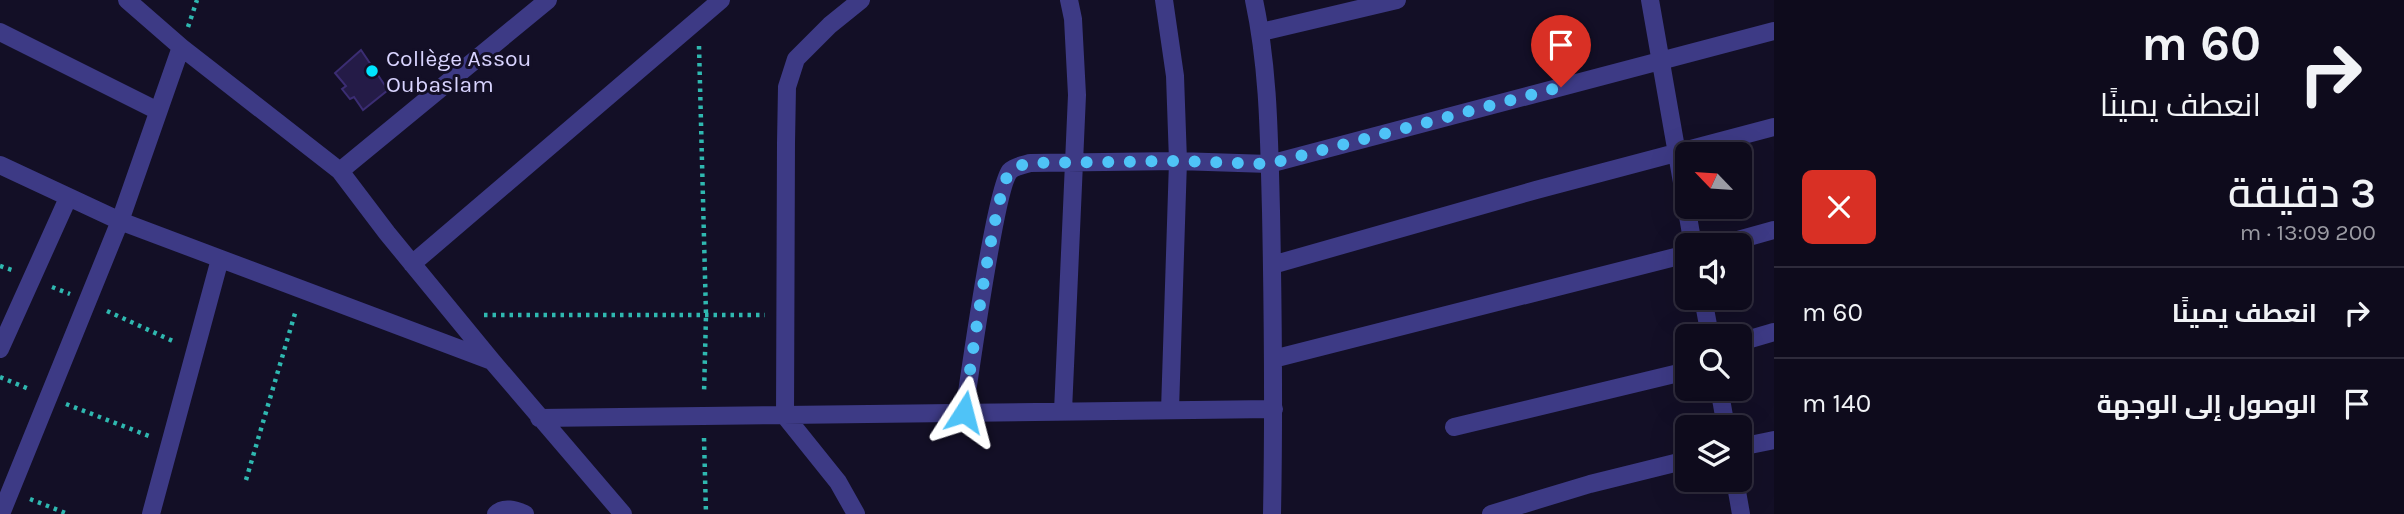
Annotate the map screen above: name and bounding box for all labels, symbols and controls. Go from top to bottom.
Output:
pin [1531,15,1591,87]
text: 60 m [2141,15,2261,72]
icon: arrive [1542,26,1580,64]
icon: right [2285,28,2376,119]
place label: Collège Assou Oubaslam [386,45,532,98]
marker: Collège Assou Oubaslam [364,63,380,79]
text: انعطف يمينًا [2100,87,2261,124]
north arrow [1675,142,1752,219]
map controls [1675,142,1752,492]
text: 3 دقيقة [2228,168,2376,218]
button: close [1802,170,1876,244]
text: 200 m · 13:09 [2240,219,2376,246]
button: sound [1675,233,1752,310]
icon: right [2338,294,2376,332]
text: 60 m [1802,297,1863,328]
text: انعطف يمينًا [2172,298,2317,329]
button: search [1675,324,1752,401]
position arrow [927,375,1001,449]
icon: arrive [2338,385,2376,423]
text: 140 m [1802,388,1871,419]
text: الوصول إلى الوجهة [2097,389,2317,420]
button: layers [1675,415,1752,492]

